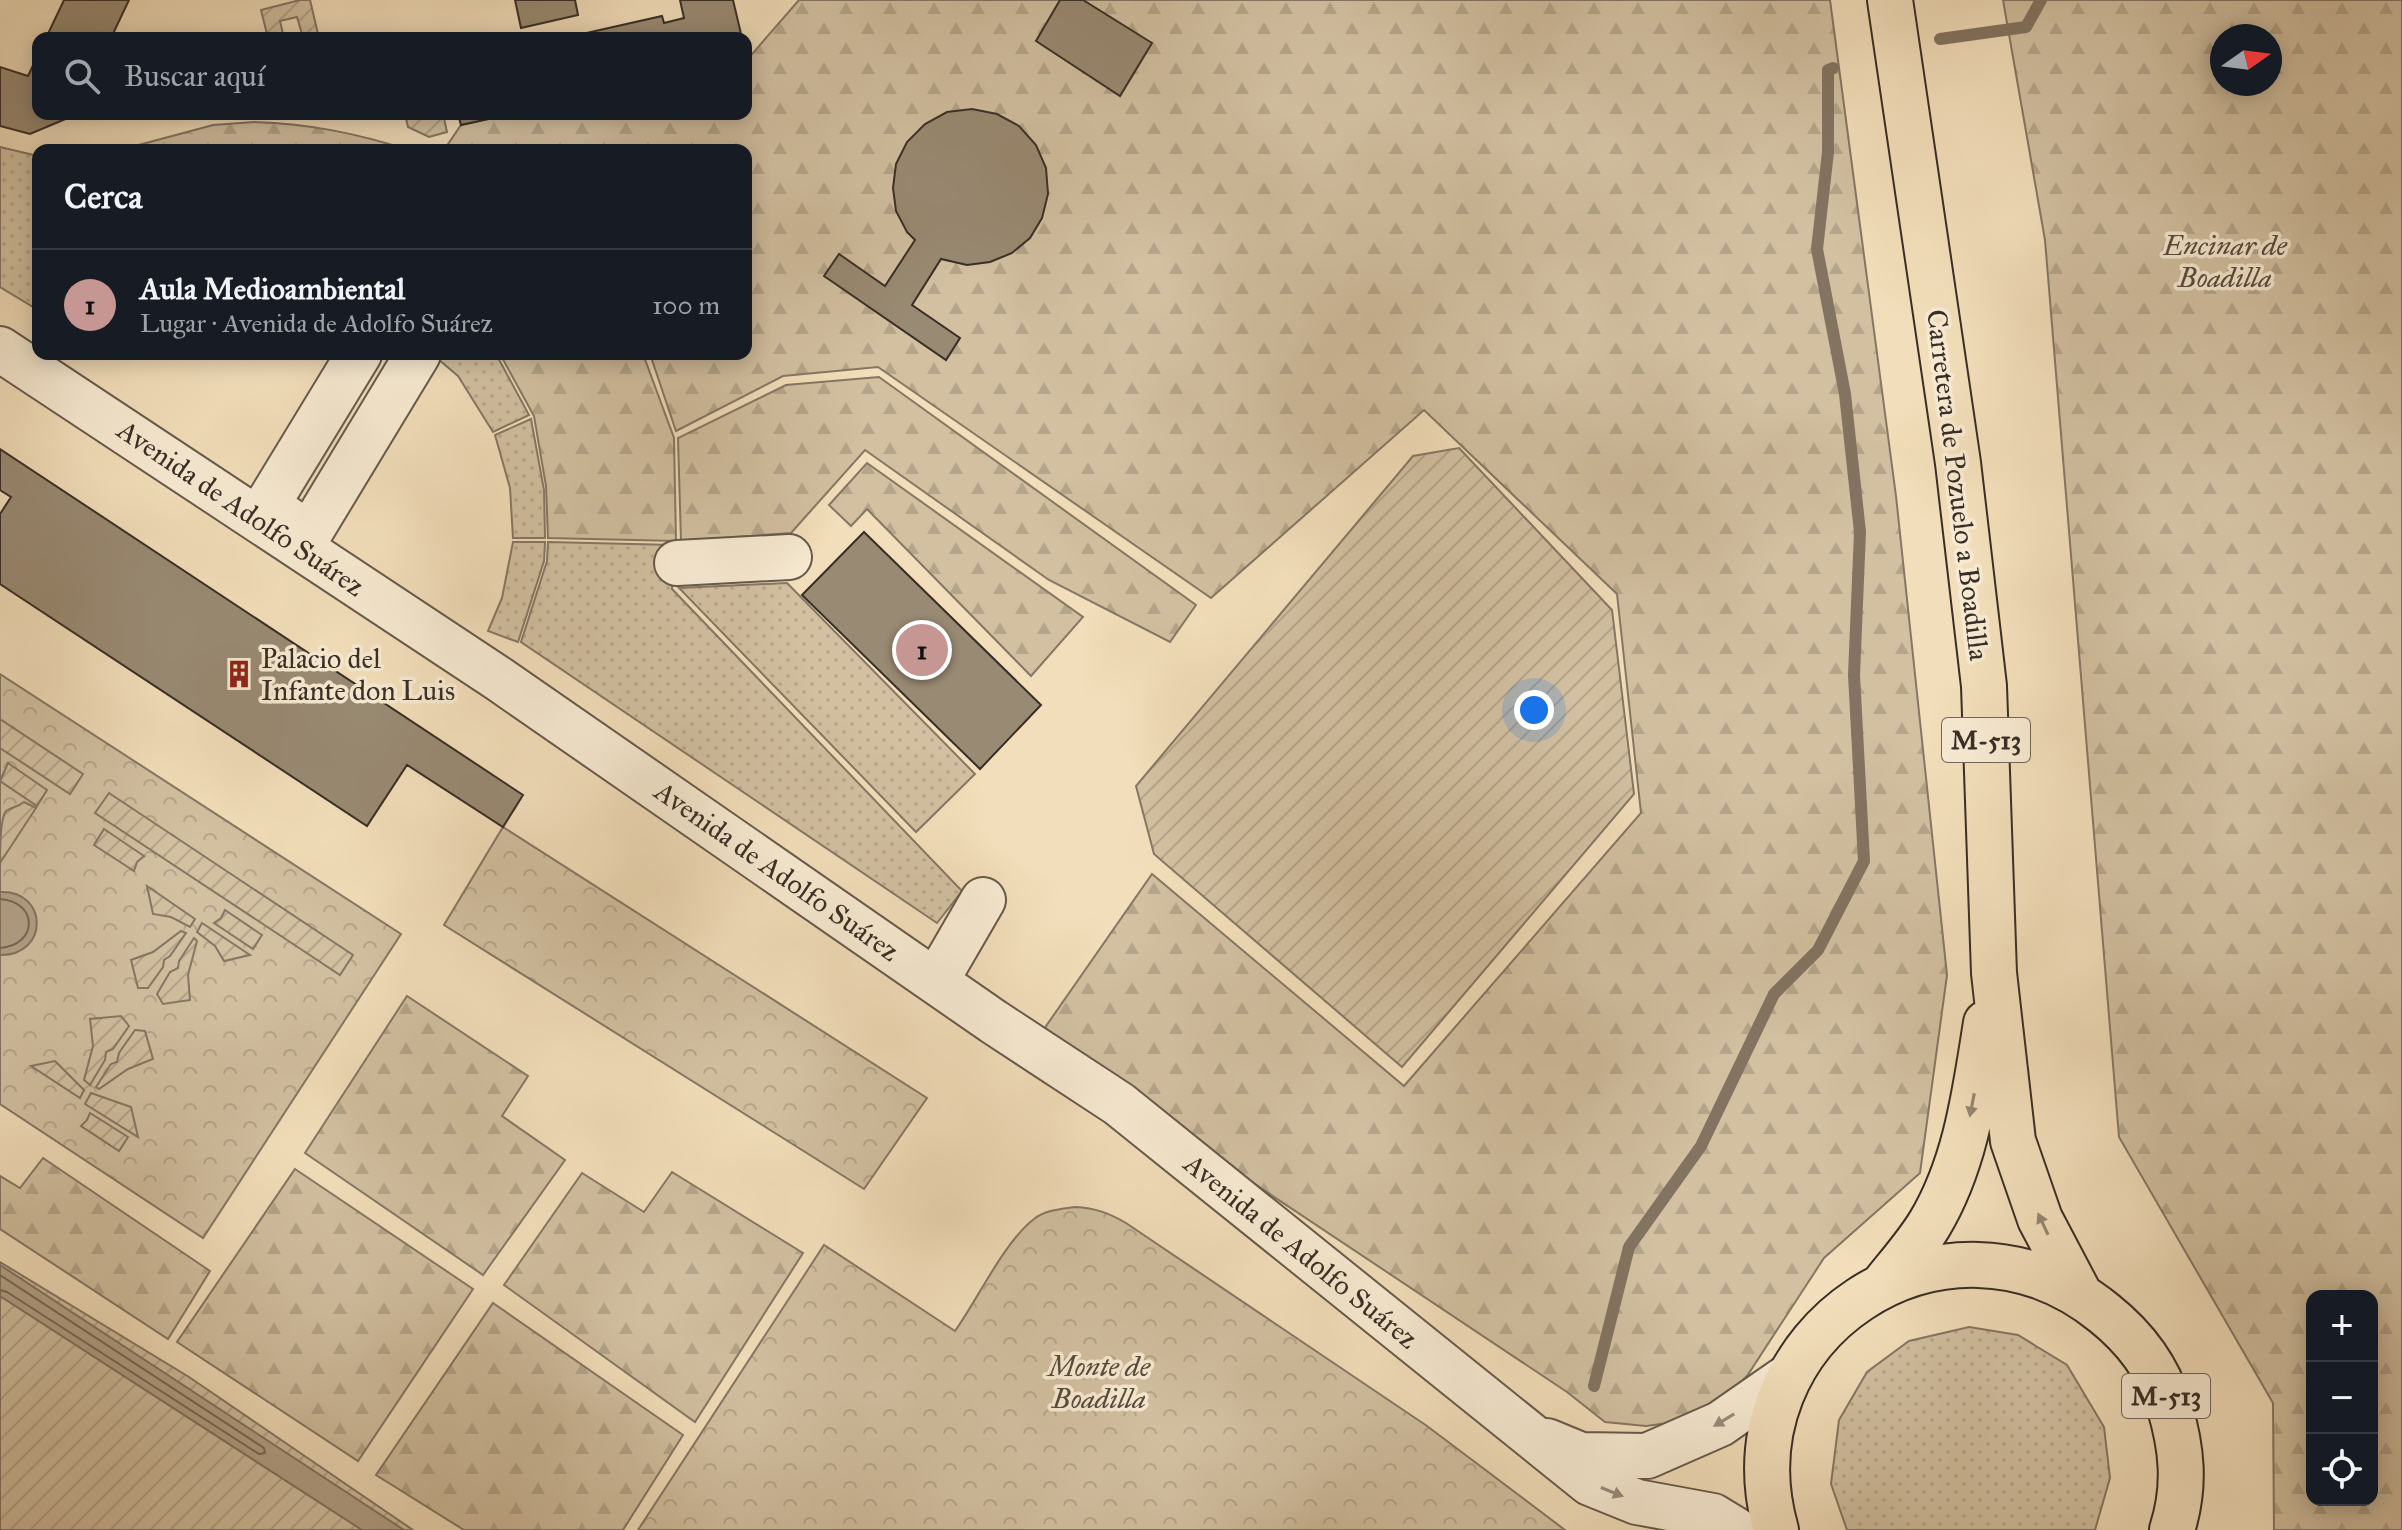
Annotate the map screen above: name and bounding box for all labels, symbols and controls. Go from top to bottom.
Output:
north arrow [2210,24,2282,96]
search box [32,32,752,120]
icon: search [60,54,104,98]
text: Buscar aquí [124,58,265,94]
text: Cerca [64,176,143,217]
park label: Encinar de Boadilla [2162,228,2288,295]
text: Aula Medioambiental [140,271,405,307]
text: 1 [85,289,95,321]
text: 100 m [652,289,720,321]
text: Lugar · Avenida de Adolfo Suárez [140,307,493,339]
street label: Carretera de Pozuelo a Boadilla [1919,308,1997,663]
street label: Avenida de Adolfo Suárez [110,412,371,604]
pin: 1 [896,620,948,680]
place label: Palacio del Infante don Luis [261,641,455,708]
building icon: Palacio del Infante don Luis [224,659,254,689]
your location [1514,690,1554,730]
road number: M-513 [1942,718,2030,762]
street label: Avenida de Adolfo Suárez [647,773,906,969]
one-way arrow [1965,1093,1978,1118]
street label: Avenida de Adolfo Suárez [1176,1145,1425,1356]
one-way arrow [2036,1212,2050,1235]
map controls [2306,1290,2378,1506]
button: + [2306,1290,2378,1362]
park label: Monte de Boadilla [1045,1349,1151,1416]
button: − [2306,1362,2378,1434]
road number: M-513 [2122,1374,2210,1418]
one-way arrow [1713,1413,1735,1427]
button: locate [2306,1434,2378,1506]
one-way arrow [1600,1486,1624,1499]

